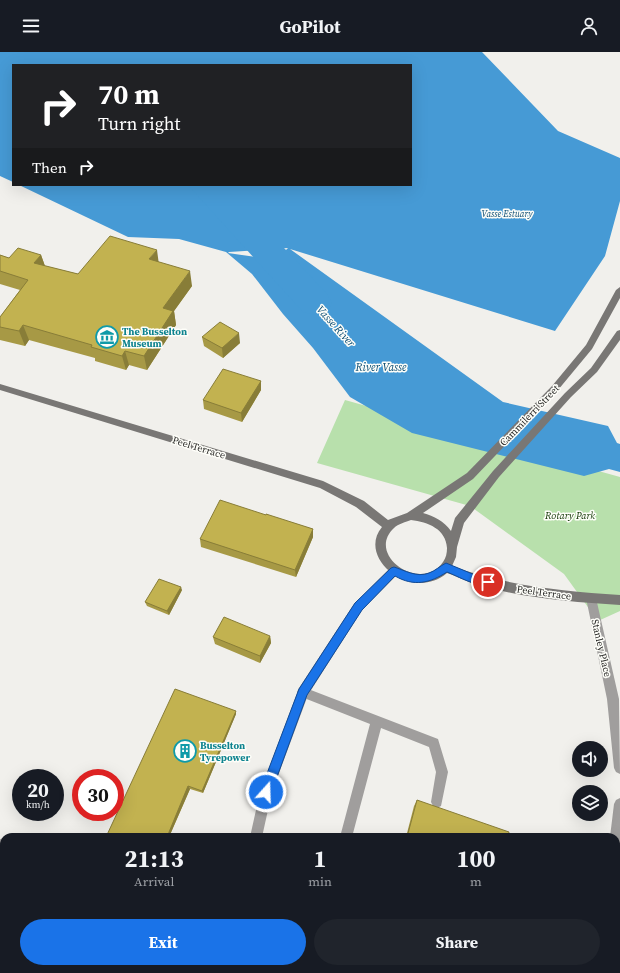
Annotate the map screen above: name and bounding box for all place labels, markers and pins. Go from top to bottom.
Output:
museum icon: The Busselton Museum [94,324,120,350]
place label: The Busselton Museum [122,325,187,350]
pin [471,565,505,599]
building icon: Busselton Tyrepower [172,738,198,764]
place label: Busselton Tyrepower [200,739,250,764]

